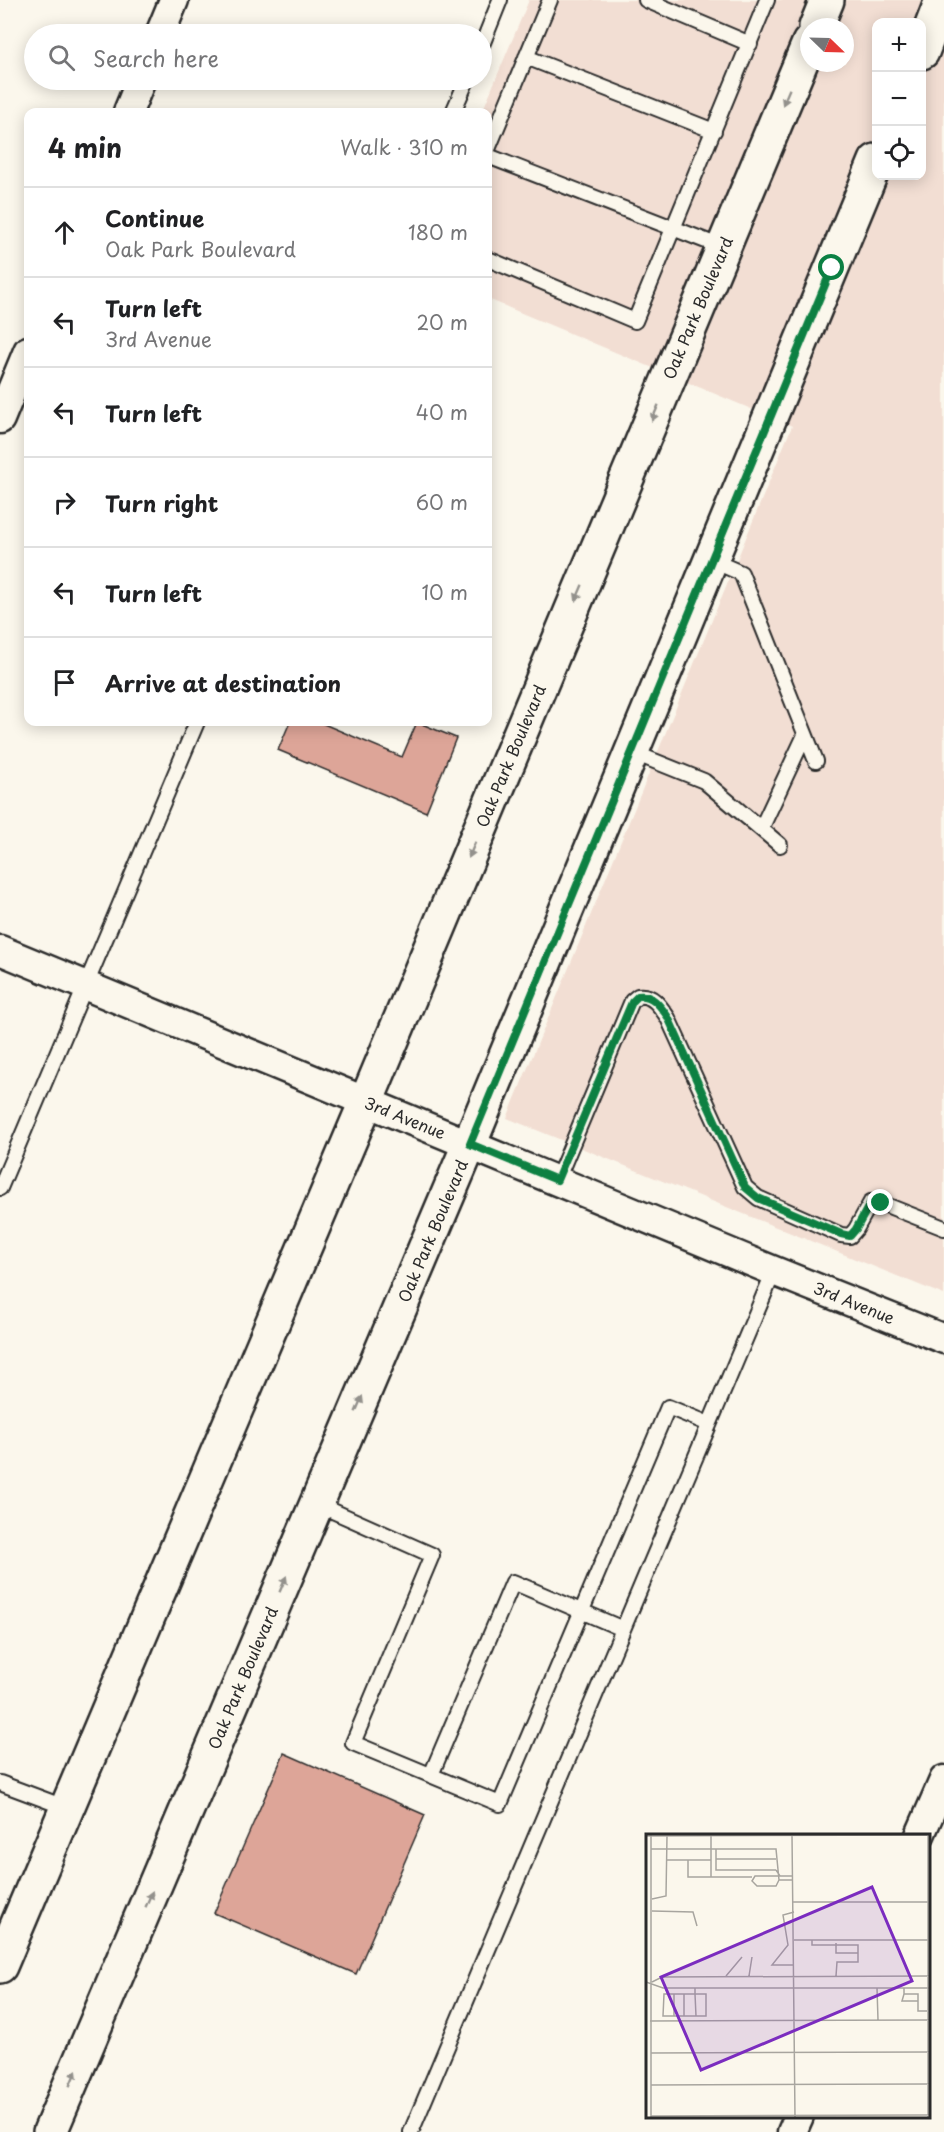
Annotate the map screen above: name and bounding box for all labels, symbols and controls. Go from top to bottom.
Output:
north arrow [800,18,854,72]
map controls [872,18,926,180]
button: + [872,18,926,72]
search box [24,24,492,90]
icon: search [45,41,78,74]
text: Search here [93,41,219,74]
button: − [872,72,926,126]
one-way arrow [782,89,791,106]
button: locate [872,126,926,180]
text: 4 min [48,128,122,167]
text: Walk · 310 m [340,132,468,162]
text: Continue [105,201,204,234]
icon: ahead [48,216,81,249]
text: 180 m [408,217,468,247]
street label: Oak Park Boulevard [656,232,738,383]
text: Oak Park Boulevard [105,234,296,264]
route start [818,254,844,280]
text: Turn left [105,291,202,324]
icon: left [48,306,81,339]
text: 20 m [416,307,468,337]
text: 3rd Avenue [105,324,212,354]
icon: left [48,396,81,429]
text: Turn left [105,396,202,429]
text: 40 m [416,397,468,427]
one-way arrow [650,404,659,421]
icon: right [48,486,81,519]
text: Turn right [105,486,218,519]
text: 60 m [416,487,468,517]
icon: left [48,576,81,609]
text: Turn left [105,576,202,609]
text: 10 m [421,577,468,607]
one-way arrow [574,584,584,602]
icon: arrive [48,666,81,699]
text: Arrive at destination [105,666,341,699]
street label: Oak Park Boulevard [469,680,551,831]
one-way arrow [466,841,476,859]
street label: 3rd Avenue [361,1090,450,1144]
street label: Oak Park Boulevard [391,1155,473,1306]
route end [867,1189,893,1215]
street label: 3rd Avenue [810,1275,899,1329]
one-way arrow [354,1395,364,1413]
one-way arrow [279,1575,288,1593]
street label: Oak Park Boulevard [201,1602,283,1753]
inset map [646,1834,929,2117]
one-way arrow [144,1889,154,1907]
one-way arrow [69,2069,78,2087]

